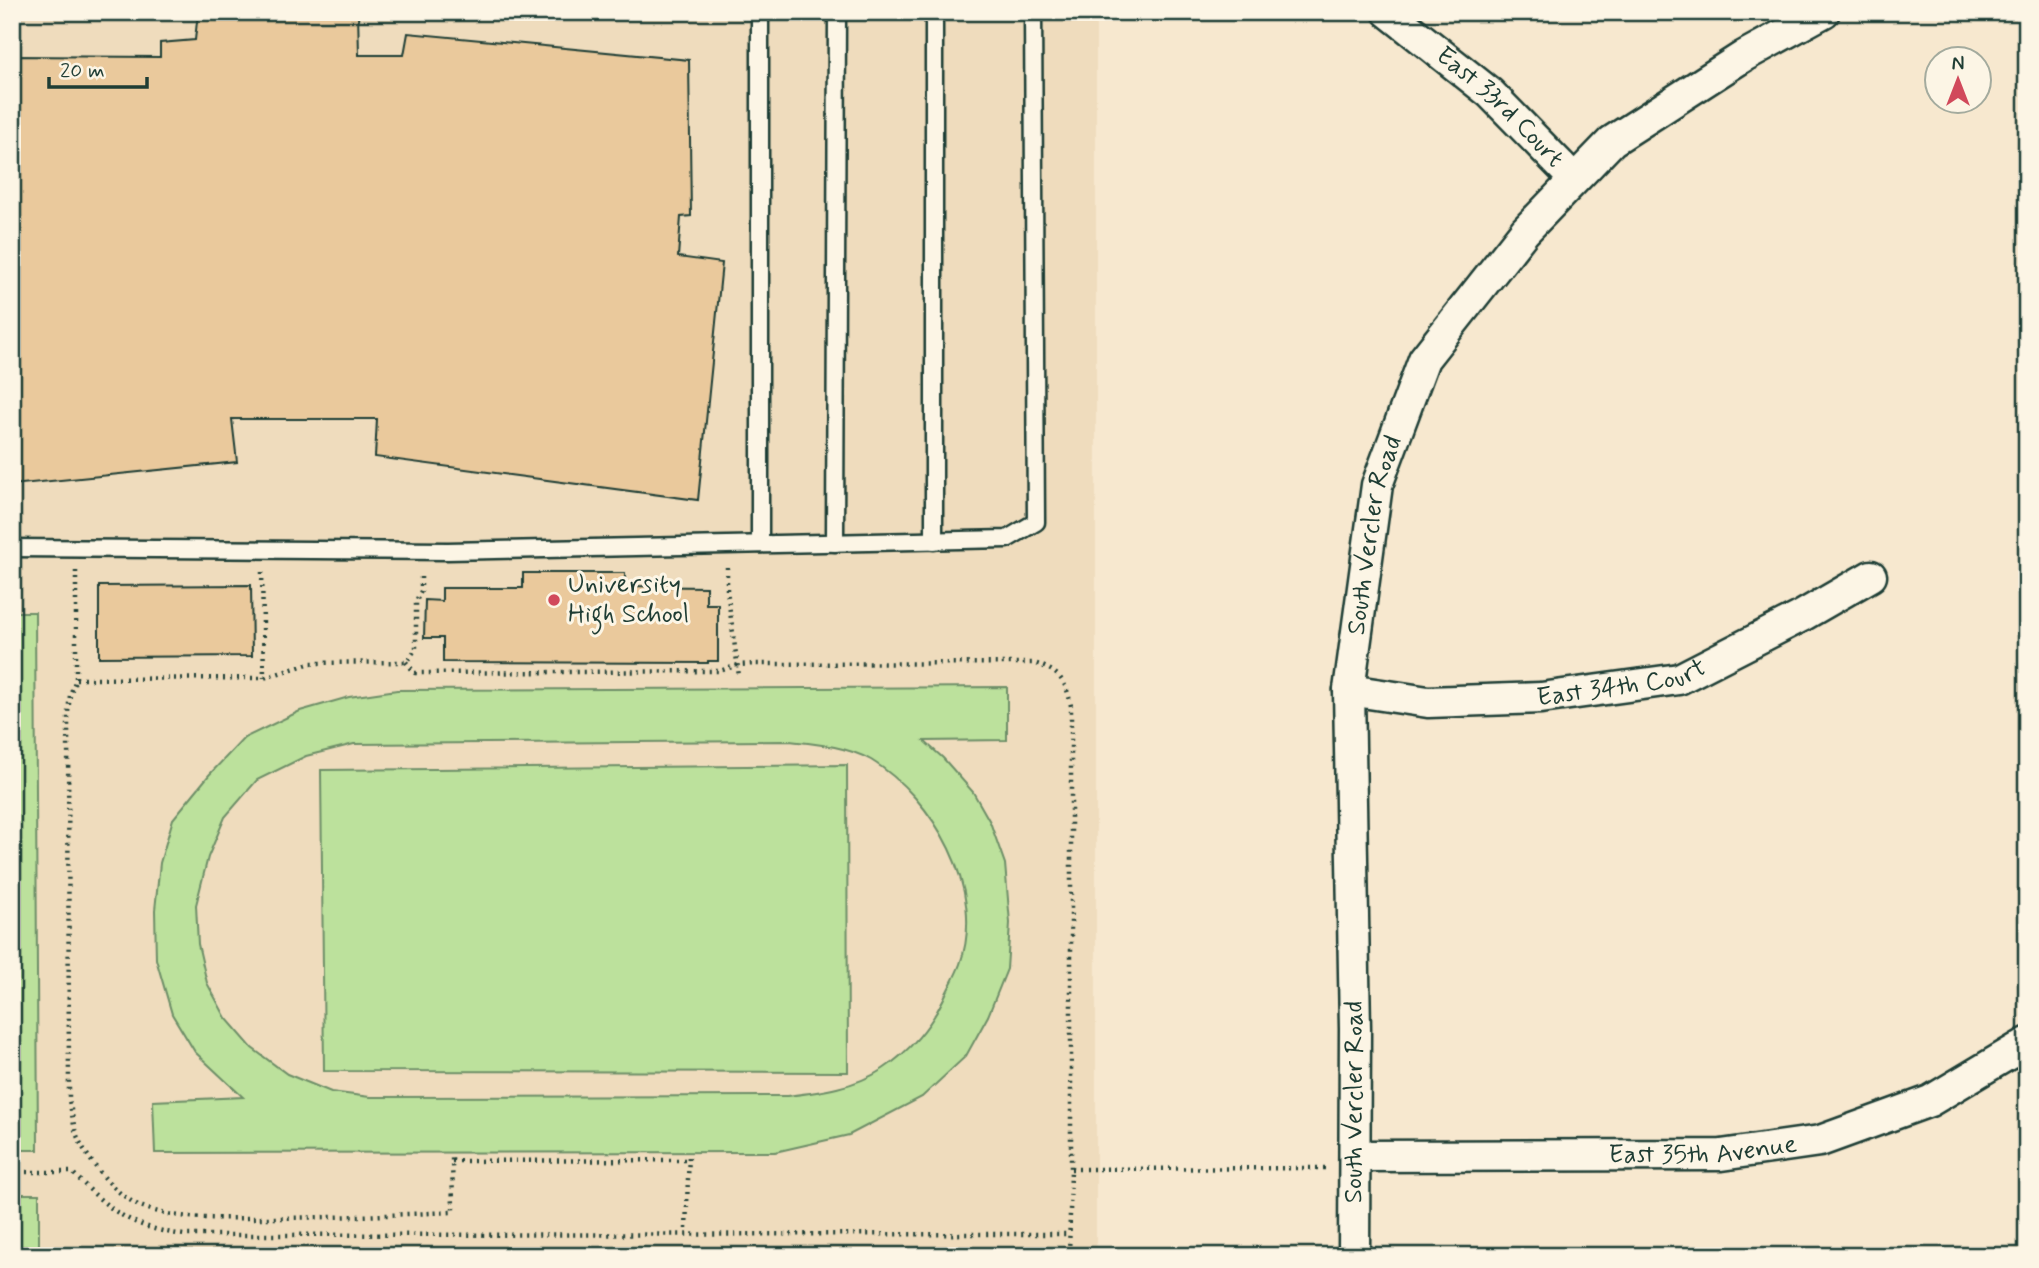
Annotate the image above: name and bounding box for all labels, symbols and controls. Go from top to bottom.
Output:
street label: East 33rd Court [1428,39,1571,175]
scale bar [49,46,147,90]
north arrow [1924,46,1994,116]
text: N [1952,52,1964,77]
text: 20 m [60,57,105,85]
street label: South Vercler Road [1340,431,1411,637]
place label: University High School [568,568,689,635]
marker: University High School [546,592,562,608]
street label: East 34th Court [1535,651,1712,715]
street label: South Vercler Road [1337,1000,1372,1203]
street label: East 35th Avenue [1608,1127,1799,1173]

